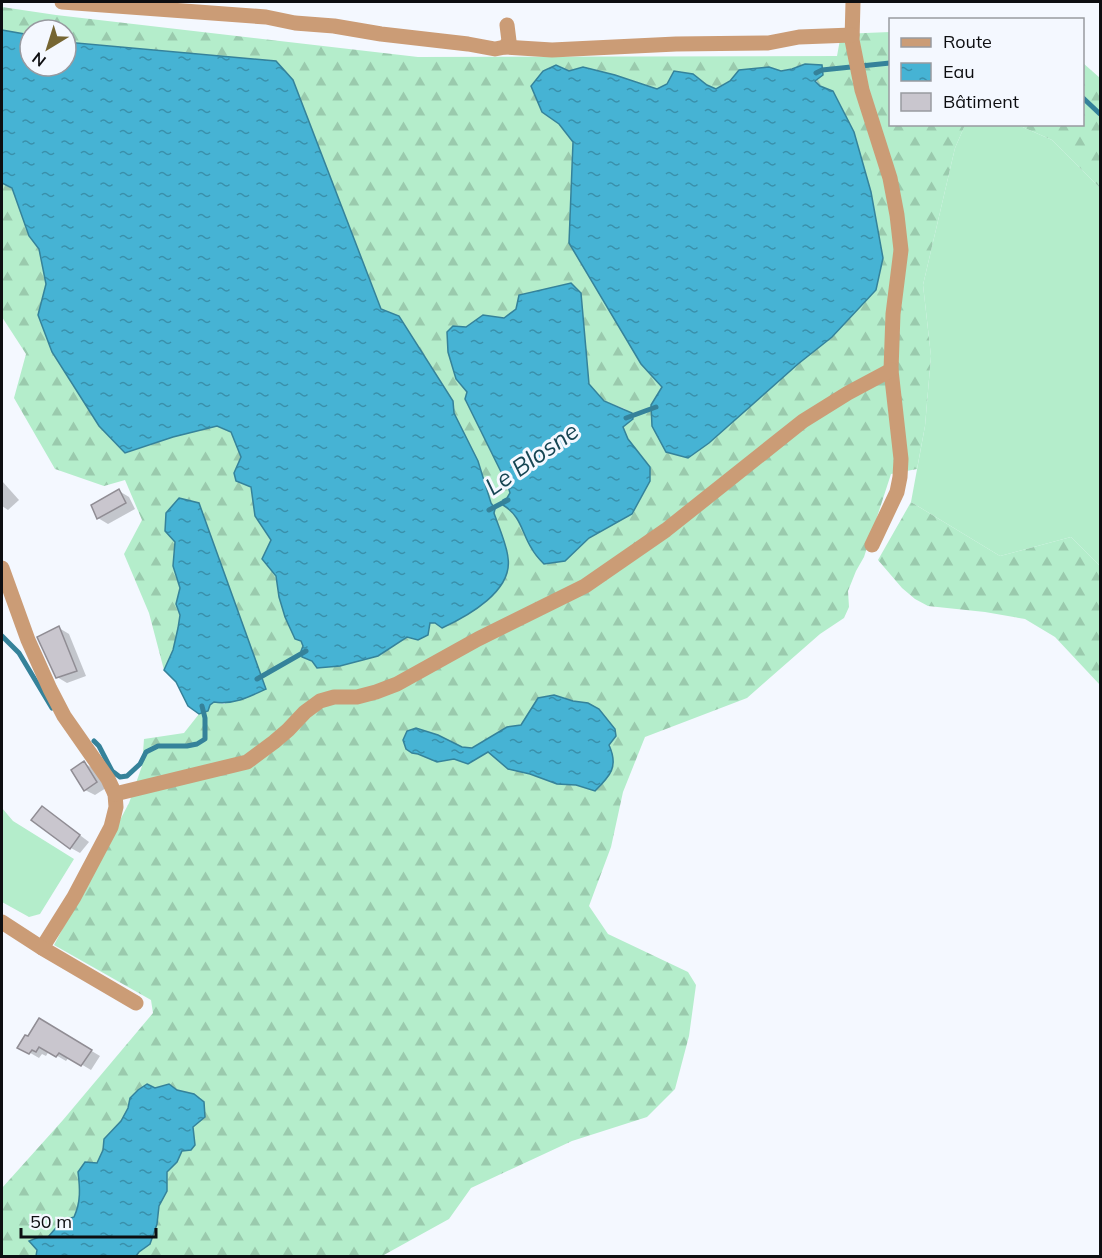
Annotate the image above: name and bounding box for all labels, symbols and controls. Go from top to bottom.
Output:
north arrow [18,18,78,78]
legend [889,18,1084,126]
text: Route [943,30,992,53]
text: N [28,48,50,71]
text: Eau [943,60,975,83]
text: Bâtiment [943,90,1019,113]
water label: Le Blosne [479,415,584,501]
scale bar [21,1201,156,1239]
text: 50 m [30,1210,72,1233]

